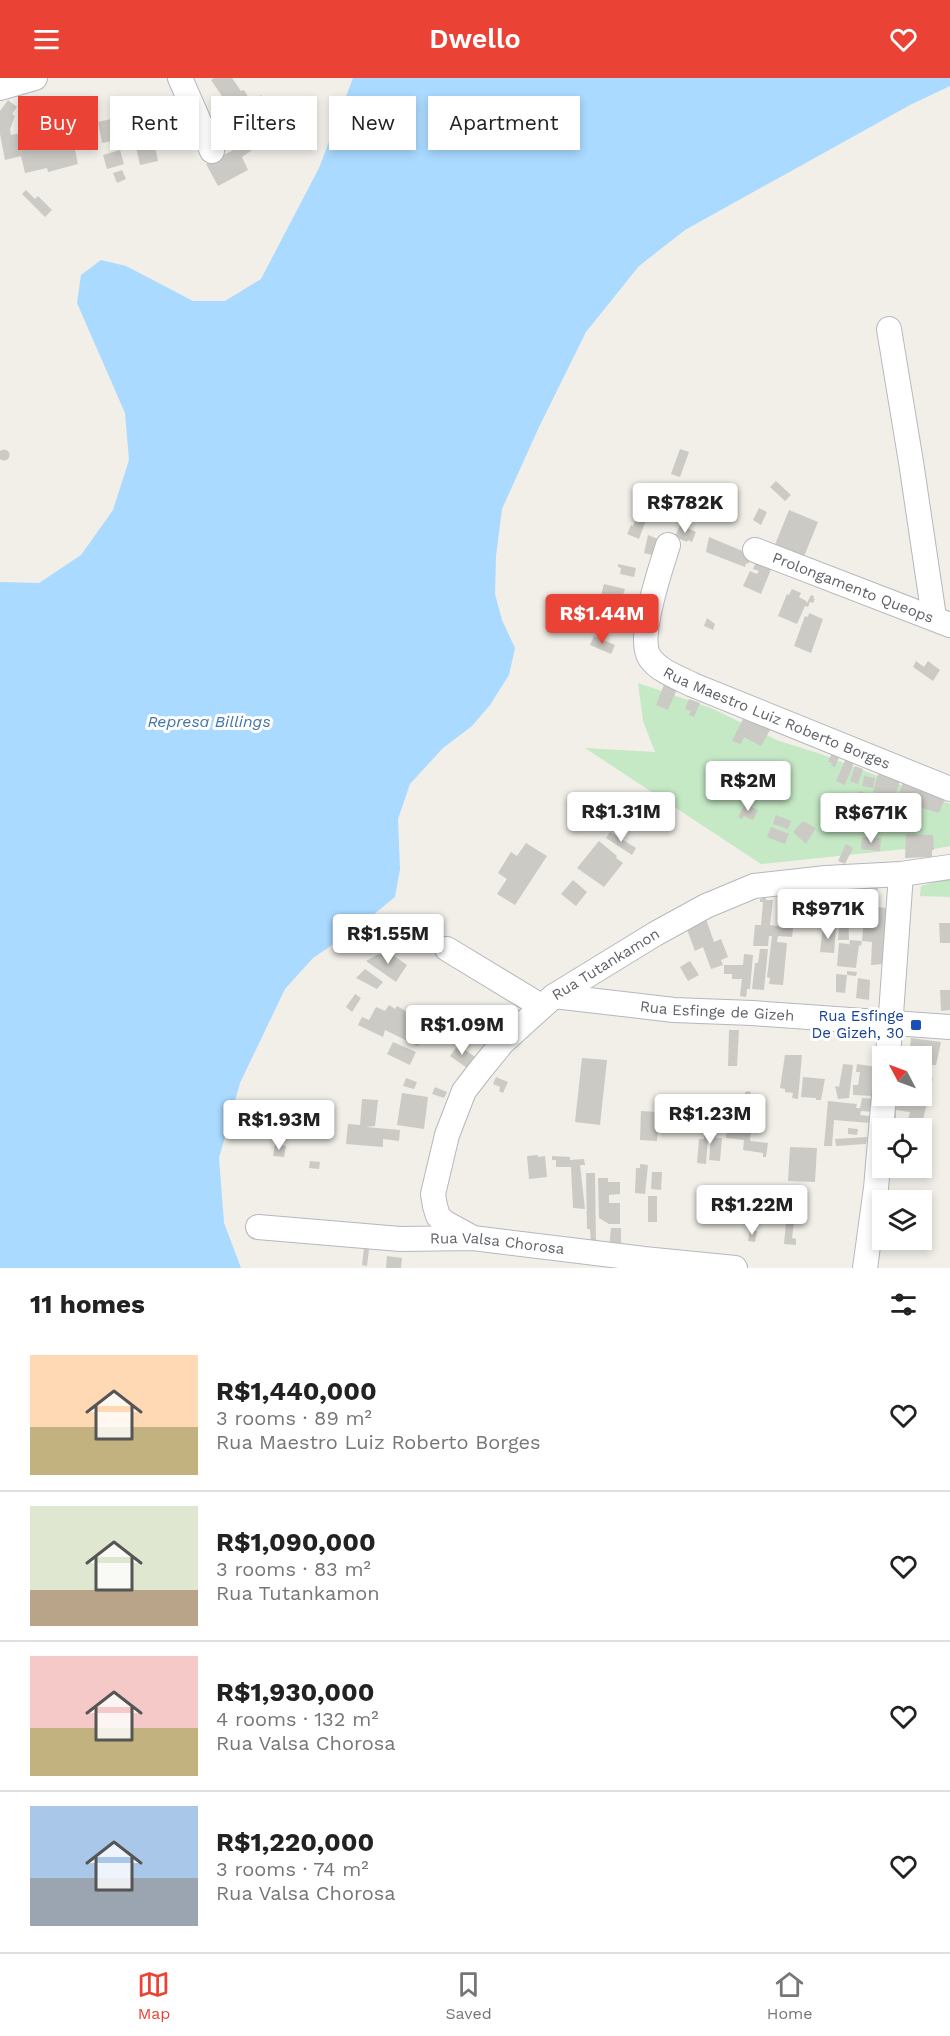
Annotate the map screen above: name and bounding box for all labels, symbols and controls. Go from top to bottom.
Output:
icon: menu [30,23,63,56]
text: Dwello [429,23,521,55]
icon: heart [887,23,920,56]
chip: Buy [18,96,98,150]
chip: Rent [110,96,199,150]
chip: Filters [211,96,317,150]
chip: New [329,96,416,150]
chip: Apartment [428,96,580,150]
pin: R$782K [636,483,734,534]
text: R$782K [647,490,723,514]
street label: Prolongamento Queops [770,549,936,627]
pin: R$1.44M [547,594,657,645]
text: R$1.44M [560,601,644,625]
street label: Rua Maestro Luiz Roberto Borges [660,663,893,773]
water label: Represa Billings [147,712,271,731]
pin: R$2M [712,761,784,812]
text: R$2M [720,768,776,792]
pin: R$1.31M [566,792,676,843]
pin: R$671K [822,793,920,844]
text: R$1.31M [581,799,661,823]
text: R$671K [834,800,908,824]
pin: R$971K [779,889,877,940]
text: R$971K [791,896,865,920]
pin: R$1.55M [333,914,443,965]
text: R$1.55M [347,921,429,945]
street label: Rua Tutankamon [549,924,663,1004]
street label: Rua Esfinge de Gizeh [639,997,795,1025]
pin: R$1.09M [407,1005,517,1056]
place label: Rua Esfinge De Gizeh, 30 [812,1007,904,1042]
text: R$1.09M [420,1012,504,1036]
marker: Rua Esfinge De Gizeh, 30 [909,1018,923,1032]
north arrow [872,1046,932,1106]
map controls [872,1046,932,1250]
pin: R$1.23M [655,1094,765,1145]
pin: R$1.93M [224,1100,334,1151]
text: R$1.23M [669,1101,752,1125]
text: R$1.93M [237,1107,321,1131]
button: locate [872,1118,932,1178]
pin: R$1.22M [697,1185,807,1236]
button: layers [872,1190,932,1250]
text: R$1.22M [710,1192,794,1216]
street label: Rua Valsa Chorosa [430,1229,566,1258]
icon: filters [887,1288,920,1321]
text: 11 homes [30,1289,145,1319]
text: R$1,440,000 [216,1376,377,1406]
icon: home [78,1379,150,1451]
icon: heart [887,1399,920,1432]
text: 3 rooms · 89 m² [216,1406,372,1430]
text: Rua Maestro Luiz Roberto Borges [216,1430,541,1454]
text: R$1,090,000 [216,1527,376,1557]
icon: home [78,1530,150,1602]
icon: heart [887,1550,920,1583]
text: 3 rooms · 83 m² [216,1557,371,1581]
text: Rua Tutankamon [216,1581,380,1605]
text: R$1,930,000 [216,1677,375,1707]
icon: home [78,1680,150,1752]
icon: heart [887,1700,920,1733]
text: 4 rooms · 132 m² [216,1707,379,1731]
text: Rua Valsa Chorosa [216,1731,396,1755]
text: R$1,220,000 [216,1827,374,1857]
icon: home [78,1830,150,1902]
icon: heart [887,1850,920,1883]
text: 3 rooms · 74 m² [216,1857,369,1881]
text: Rua Valsa Chorosa [216,1881,396,1905]
tab: Map [137,1968,170,2023]
tab: Saved [445,1968,492,2023]
tab: Home [767,1968,813,2023]

